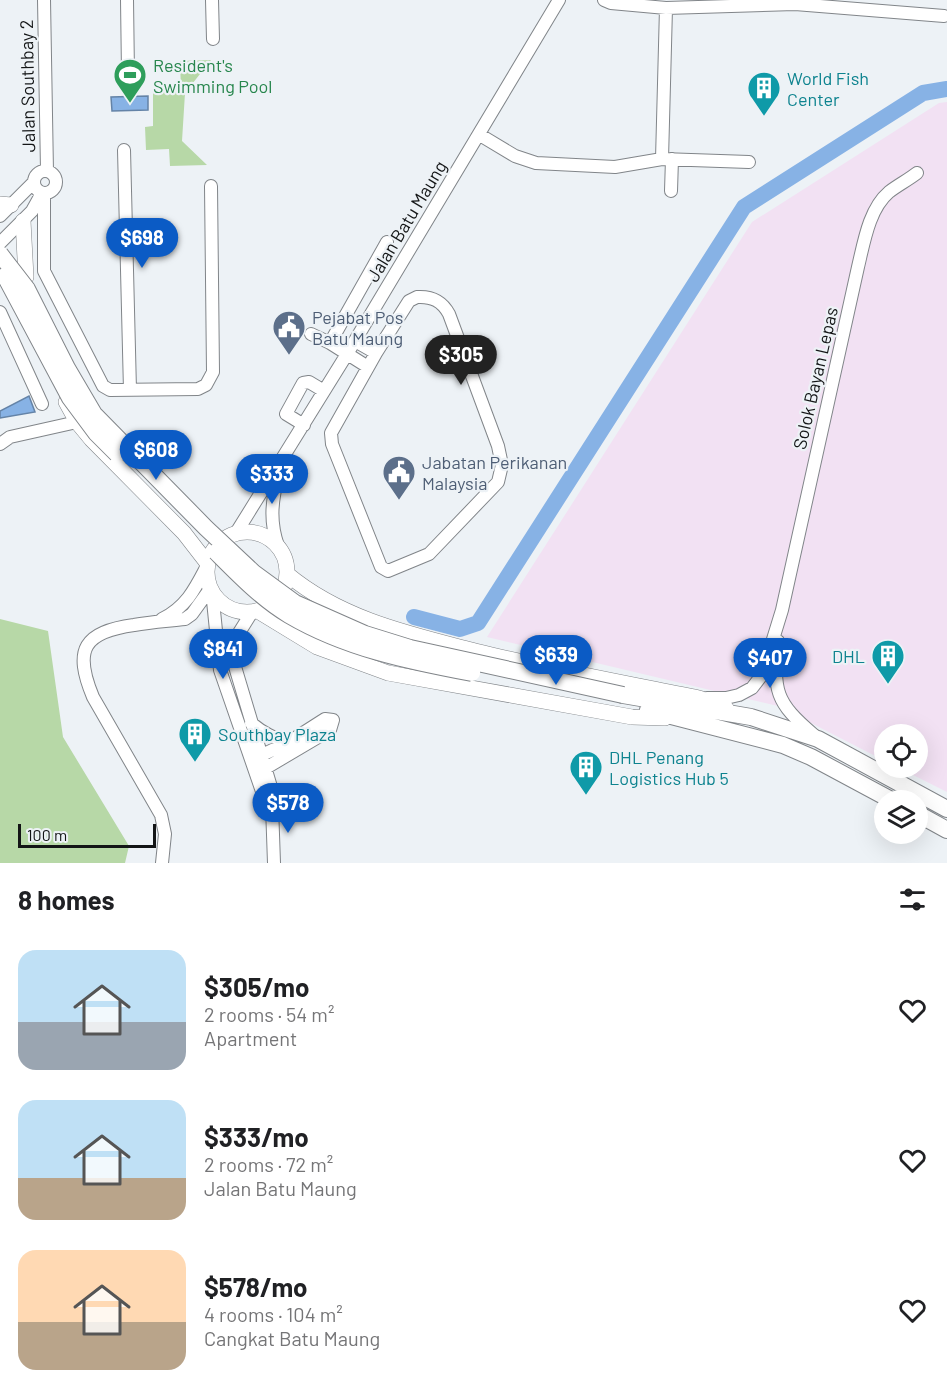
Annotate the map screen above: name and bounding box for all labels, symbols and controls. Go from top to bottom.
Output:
street label: Jalan Southbay 2 [15,19,39,153]
place label: Resident's Swimming Pool [153,54,272,97]
sports icon: Resident's Swimming Pool [112,57,148,104]
place label: World Fish Center [787,67,869,110]
building icon: World Fish Center [746,70,782,117]
street label: Jalan Batu Maung [361,156,451,286]
pin: $698 [106,218,178,269]
text: $698 [120,225,164,249]
street label: Solok Bayan Lepas [788,305,842,451]
place label: Pejabat Pos Batu Maung [312,306,403,349]
public building icon: Pejabat Pos Batu Maung [271,309,307,356]
pin: $305 [425,335,497,386]
text: $305 [439,342,483,366]
pin: $608 [120,430,192,481]
text: $608 [134,437,178,461]
place label: Jabatan Perikanan Malaysia [422,451,567,494]
pin: $333 [236,454,308,505]
public building icon: Jabatan Perikanan Malaysia [381,454,417,501]
text: $333 [250,461,294,485]
pin: $841 [187,629,259,680]
pin: $639 [520,635,592,686]
text: $841 [203,636,243,660]
pin: $407 [734,638,806,689]
building icon: DHL [870,638,906,685]
text: $639 [534,642,578,666]
text: $407 [748,645,792,669]
place label: DHL [832,645,865,667]
building icon: Southbay Plaza [177,716,213,763]
place label: Southbay Plaza [218,723,336,745]
map controls [874,724,928,844]
button: locate [874,724,928,778]
place label: DHL Penang Logistics Hub 5 [609,746,729,789]
building icon: DHL Penang Logistics Hub 5 [568,749,604,796]
pin: $578 [252,783,324,834]
text: $578 [267,790,309,814]
button: layers [874,790,928,844]
scale bar [18,821,156,848]
text: 100 m [27,825,67,844]
icon: filters [896,883,929,916]
text: 8 homes [18,884,115,915]
text: $305/mo [204,971,309,1002]
icon: home [66,974,138,1046]
icon: heart [896,994,929,1027]
text: 2 rooms · 54 m² [204,1002,334,1026]
text: Apartment [204,1026,297,1050]
text: $333/mo [204,1121,309,1152]
icon: home [66,1124,138,1196]
icon: heart [896,1144,929,1177]
text: 2 rooms · 72 m² [204,1152,333,1176]
text: Jalan Batu Maung [204,1176,357,1200]
text: $578/mo [204,1271,308,1302]
icon: home [66,1274,138,1346]
icon: heart [896,1294,929,1327]
text: 4 rooms · 104 m² [204,1302,343,1326]
text: Cangkat Batu Maung [204,1326,380,1350]

